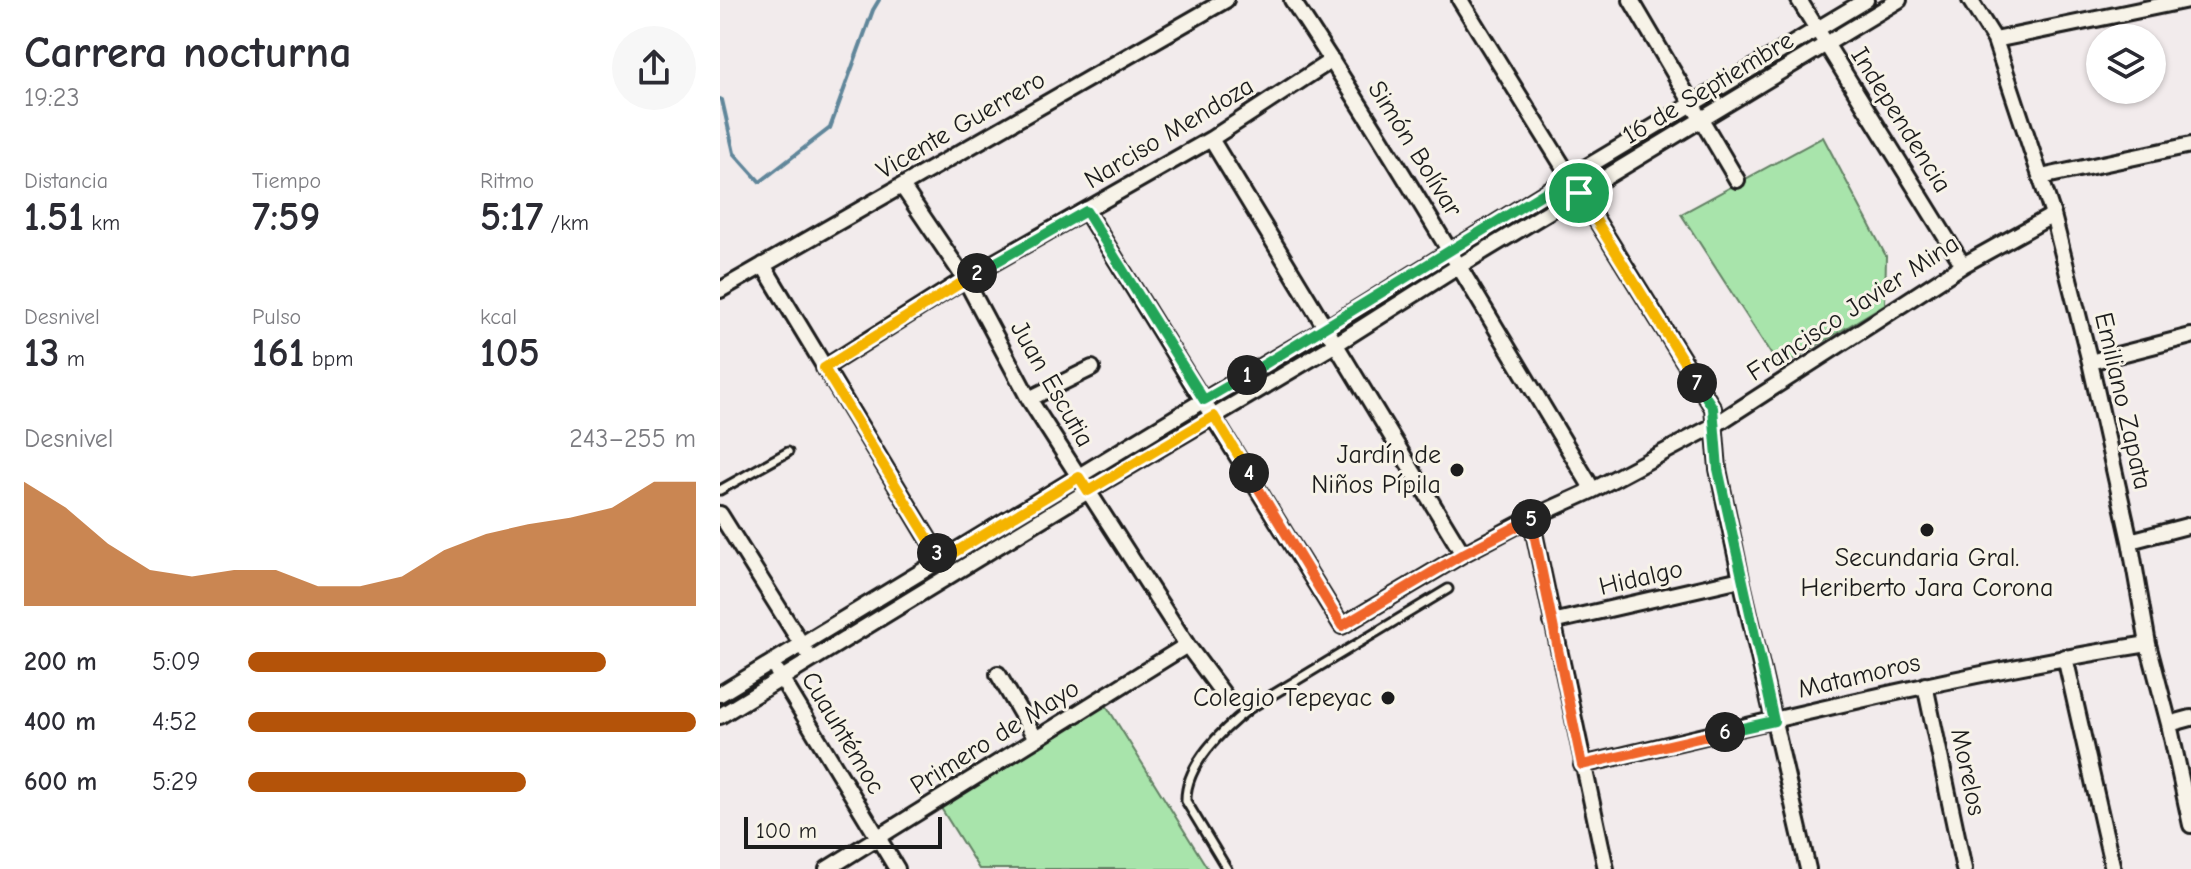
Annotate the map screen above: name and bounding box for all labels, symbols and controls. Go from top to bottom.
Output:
map controls [2086,24,2166,104]
button: layers [2086,24,2166,104]
street label: 16 de Septiembre [1617,25,1799,151]
button: share [612,26,696,110]
text: Carrera nocturna [24,27,352,78]
street label: Independencia [1844,42,1958,198]
street label: Vicente Guerrero [871,65,1051,185]
street label: Narciso Mendoza [1079,71,1259,195]
street label: Simón Bolívar [1361,76,1469,223]
text: 19:23 [24,83,80,113]
pin [1545,159,1613,227]
text: Distancia [24,168,108,194]
text: Tiempo [252,168,321,194]
text: Ritmo [480,168,534,194]
icon: arrive [1557,171,1601,215]
text: 1.51 [24,194,84,240]
text: 7:59 [252,194,320,240]
text: 5:17 [480,194,543,240]
text: km [84,210,120,236]
text: /km [543,210,589,236]
street label: Francisco Javier Mina [1742,228,1964,388]
pin: 2 [957,253,997,293]
text: 2 [972,260,982,286]
text: Desnivel [24,304,100,330]
text: Pulso [252,304,301,330]
text: kcal [480,304,517,330]
street label: Emiliano Zapata [2088,310,2158,492]
street label: Juan Escutia [1004,316,1100,452]
text: 13 [24,330,59,376]
text: 161 [252,330,304,376]
text: 105 [480,330,540,376]
text: m [59,346,85,372]
text: bpm [304,346,353,372]
pin: 1 [1227,355,1267,395]
text: 1 [1243,362,1251,388]
pin: 7 [1677,363,1717,403]
text: 7 [1692,370,1702,396]
text: Desnivel [24,424,114,454]
text: 243–255 m [569,424,696,454]
place label: Jardín de Niños Pípila [1311,440,1441,500]
pin: 4 [1229,453,1269,493]
text: 4 [1244,460,1254,486]
marker: Jardín de Niños Pípila [1448,461,1466,479]
pin: 5 [1511,499,1551,539]
text: 5 [1525,506,1537,532]
marker: Secundaria Gral. Heriberto Jara Corona [1918,521,1936,539]
pin: 3 [917,533,957,573]
text: 3 [932,540,942,566]
place label: Secundaria Gral. Heriberto Jara Corona [1801,543,2053,603]
street label: Hidalgo [1596,554,1686,602]
text: 200 m [24,647,97,677]
text: 5:09 [152,647,200,677]
street label: Matamoros [1795,647,1923,705]
street label: Cuauhtémoc [795,666,891,800]
street label: Primero de Mayo [905,673,1085,801]
place label: Colegio Tepeyac [1193,683,1372,713]
marker: Colegio Tepeyac [1379,689,1397,707]
text: 400 m [24,707,96,737]
text: 4:52 [152,707,197,737]
pin: 6 [1705,712,1745,752]
text: 6 [1719,719,1731,745]
street label: Morelos [1944,726,1992,818]
text: 600 m [24,767,97,797]
text: 5:29 [152,767,198,797]
scale bar [744,813,942,849]
text: 100 m [756,818,817,844]

